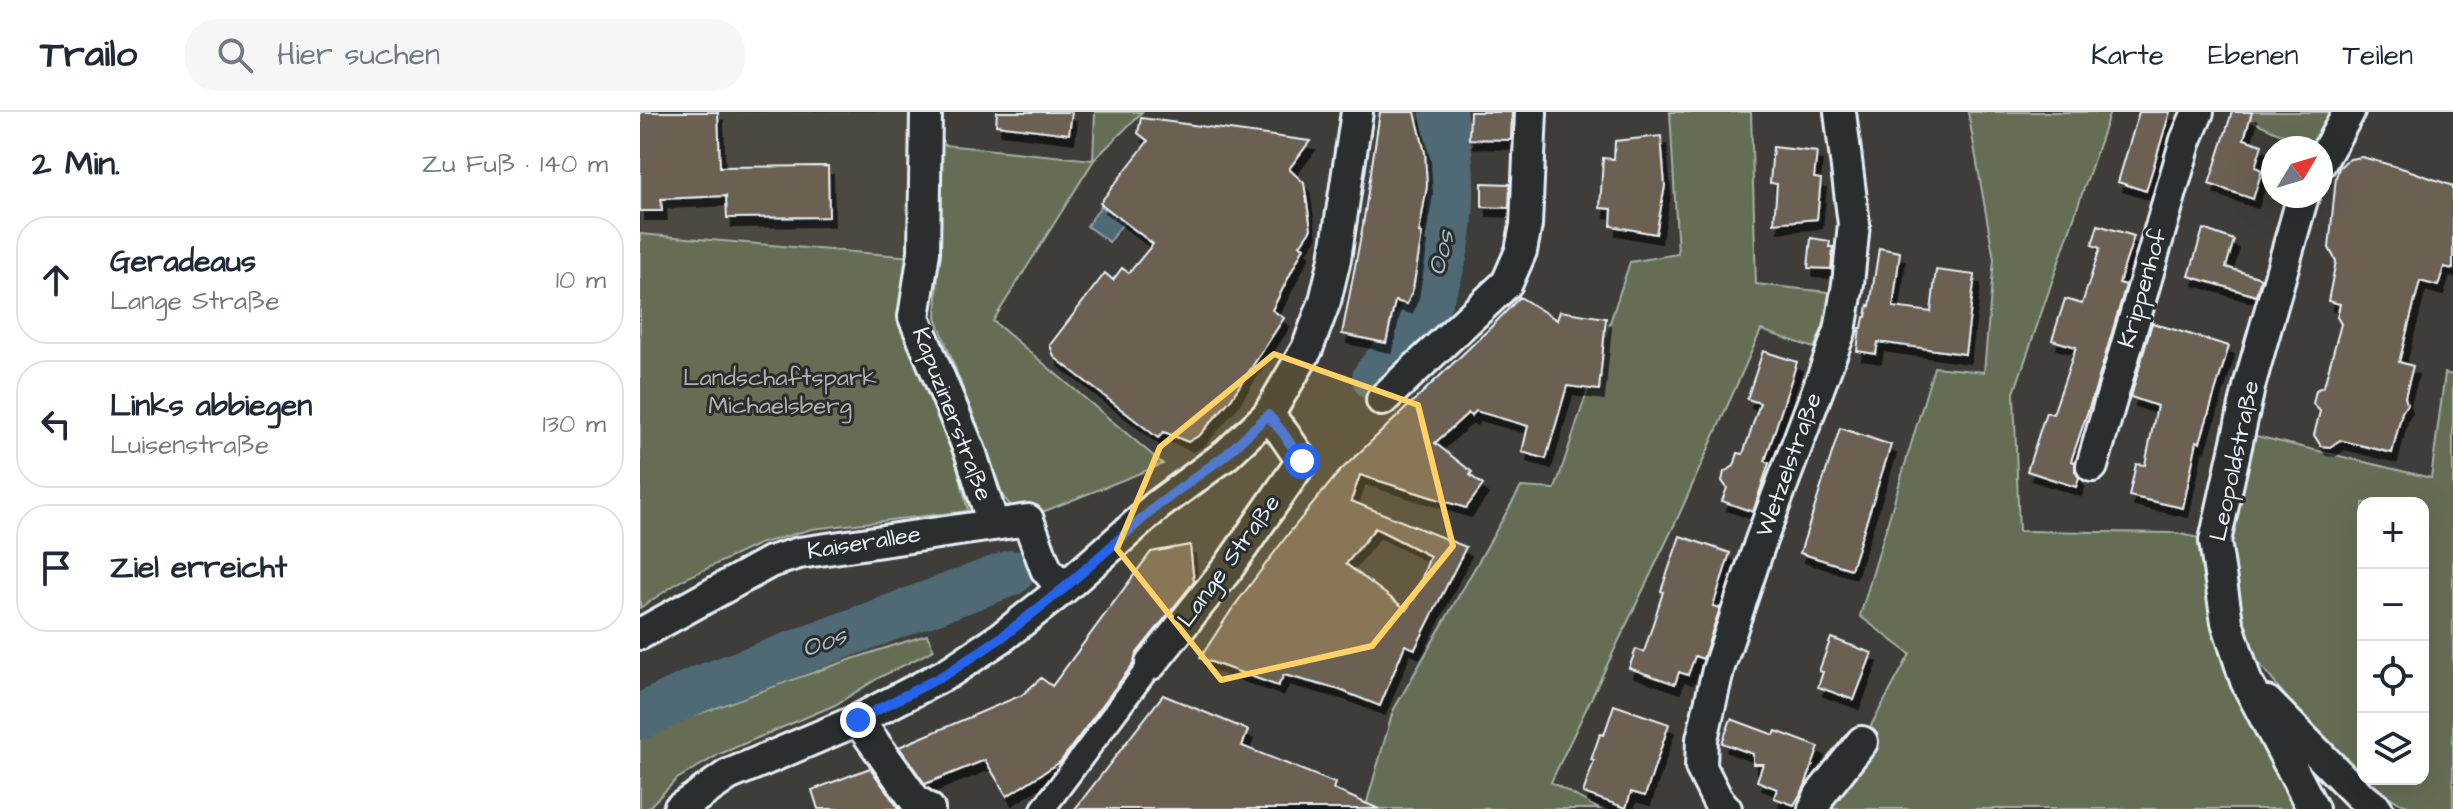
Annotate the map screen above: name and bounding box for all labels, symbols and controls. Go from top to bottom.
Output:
search box [185,19,745,91]
text: Trailo [40,29,137,81]
icon: search [213,33,257,77]
text: Hier suchen [277,34,440,76]
text: Karte [2091,36,2164,75]
text: Ebenen [2208,36,2299,75]
text: Teilen [2343,36,2413,75]
north arrow [2261,136,2333,208]
text: 2 Min. [32,140,120,188]
text: Zu Fuß · 140 m [422,146,608,182]
street label: Krippenhof [2110,224,2176,352]
water label: Oos [1418,225,1464,279]
text: Geradeaus [110,241,256,283]
icon: ahead [34,258,78,302]
text: 10 m [556,262,606,298]
text: Lange Straße [110,283,279,319]
street label: Kapuzinerstraße [903,322,1001,506]
park label: Landschaftspark Michaelsberg [683,361,877,424]
street label: Leopoldstraße [2201,378,2269,544]
text: Links abbiegen [110,385,312,427]
street label: Wetzelstraße [1747,388,1831,542]
icon: left [34,402,78,446]
text: 130 m [542,406,606,442]
text: Luisenstraße [110,427,269,463]
route start [1284,443,1320,479]
street label: Lange Straße [1169,488,1290,635]
map controls [2357,497,2429,785]
button: + [2357,497,2429,569]
street label: Kaiserallee [805,517,923,569]
icon: arrive [34,546,78,590]
text: Ziel erreicht [110,547,287,589]
button: − [2357,569,2429,641]
water label: Oos [797,617,853,667]
button: locate [2357,641,2429,713]
route end [840,702,876,738]
button: layers [2357,713,2429,785]

